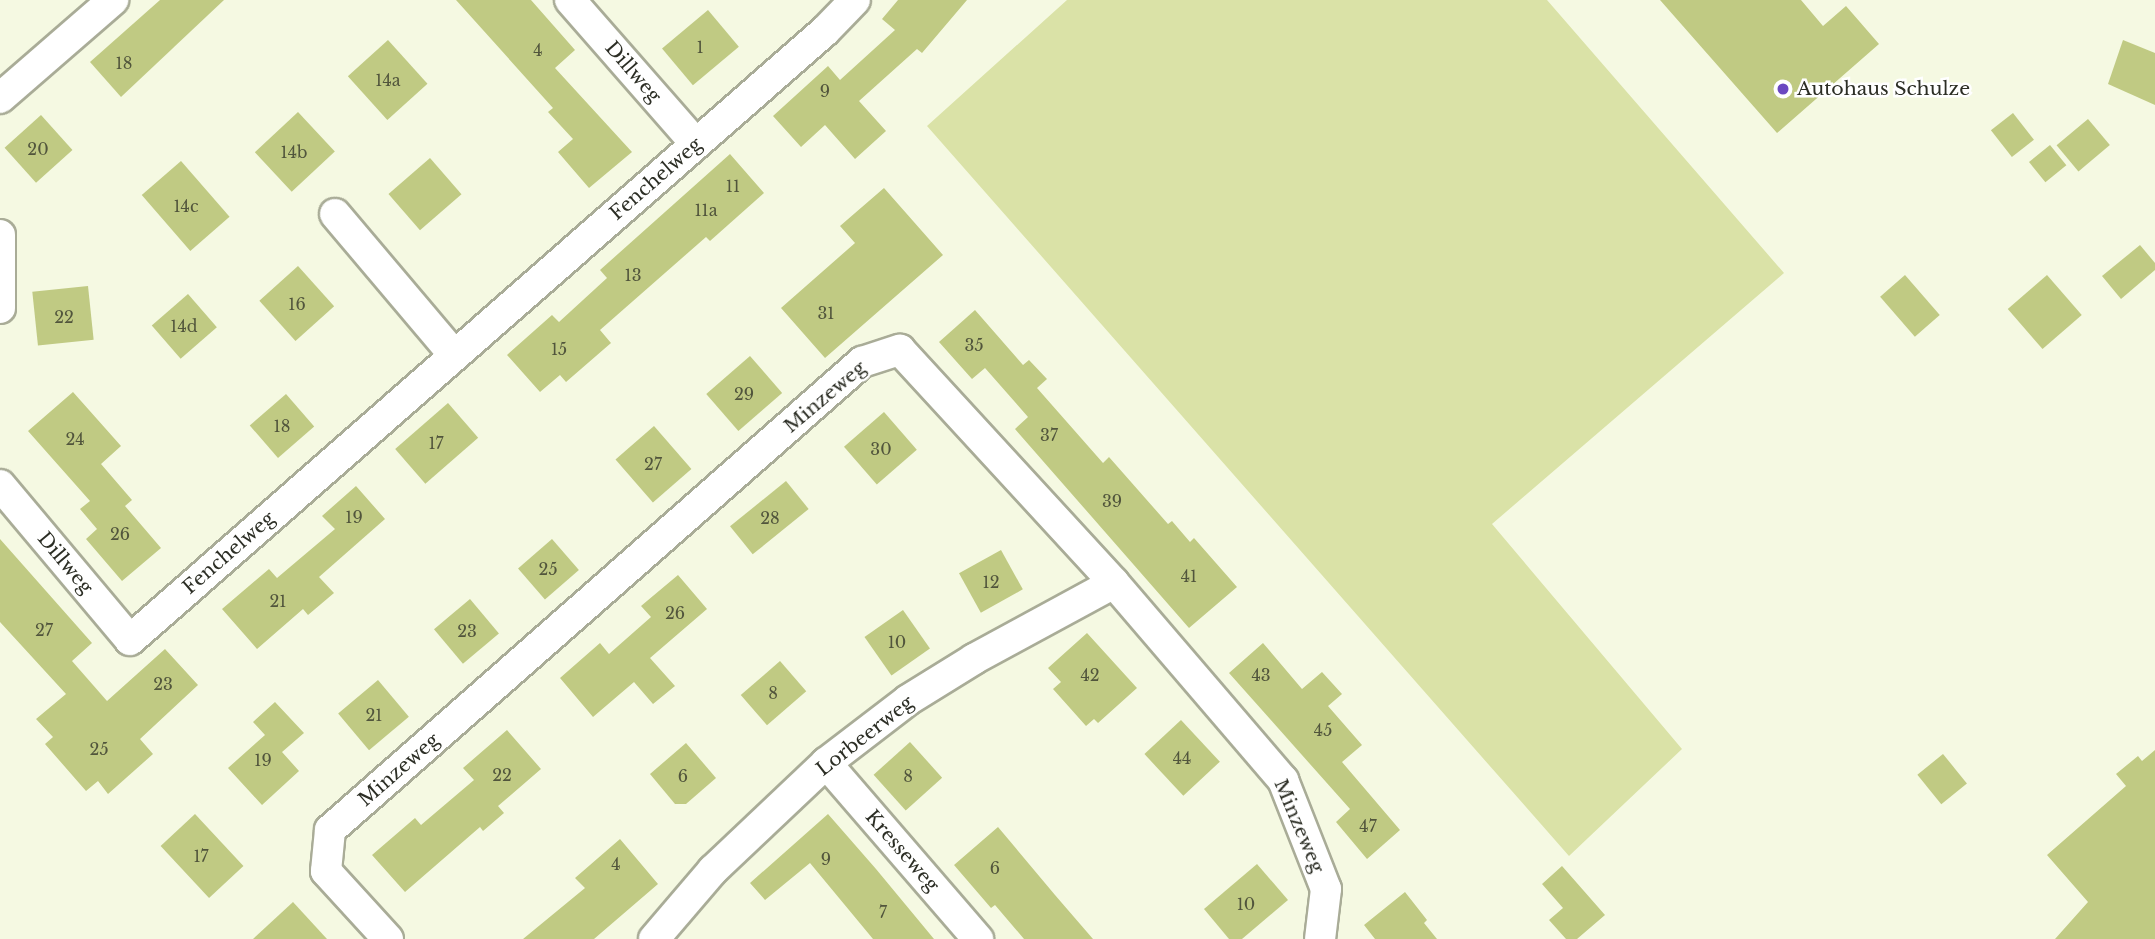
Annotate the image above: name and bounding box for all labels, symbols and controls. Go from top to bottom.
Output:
street label: Dillweg [600,37,666,107]
house number: 1 [696,37,704,57]
house number: 4 [533,40,543,60]
house number: 18 [116,53,132,73]
house number: 14a [375,70,401,90]
place label: Autohaus Schulze [1797,78,1970,100]
house number: 9 [820,81,830,101]
marker: Autohaus Schulze [1775,81,1791,97]
street label: Fenchelweg [605,133,707,225]
house number: 20 [27,139,49,159]
house number: 14b [281,142,307,162]
house number: 11 [726,176,740,196]
house number: 14c [173,196,199,216]
house number: 11a [694,200,718,220]
house number: 13 [625,265,641,285]
house number: 16 [288,294,306,314]
house number: 31 [818,303,834,323]
house number: 22 [54,307,74,327]
house number: 14d [170,316,198,336]
house number: 35 [965,335,983,355]
house number: 15 [551,339,567,359]
street label: Minzeweg [780,356,870,438]
house number: 29 [734,384,754,404]
house number: 18 [274,416,290,436]
house number: 37 [1040,425,1058,445]
house number: 24 [65,429,85,449]
house number: 17 [428,433,444,453]
house number: 30 [870,439,892,459]
house number: 27 [644,454,662,474]
house number: 39 [1102,491,1122,511]
street label: Fenchelweg [178,507,280,599]
house number: 19 [345,507,363,527]
house number: 28 [760,508,780,528]
house number: 26 [110,524,130,544]
street label: Dillweg [33,527,97,599]
house number: 25 [539,559,557,579]
house number: 41 [1181,566,1197,586]
house number: 12 [983,572,999,592]
house number: 21 [270,591,286,611]
house number: 26 [665,603,685,623]
house number: 27 [35,620,53,640]
house number: 23 [457,621,477,641]
house number: 10 [888,632,906,652]
house number: 42 [1080,665,1100,685]
house number: 43 [1251,665,1271,685]
house number: 23 [153,674,173,694]
house number: 8 [768,683,778,703]
street label: Lorbeerweg [812,691,918,781]
house number: 21 [366,705,382,725]
house number: 45 [1314,720,1332,740]
street label: Minzeweg [354,729,444,811]
house number: 25 [90,739,108,759]
house number: 44 [1173,748,1191,768]
house number: 19 [254,750,272,770]
house number: 22 [492,765,512,785]
house number: 6 [678,766,688,786]
house number: 8 [903,766,913,786]
street label: Minzeweg [1269,776,1329,876]
street label: Kresseweg [860,806,944,896]
house number: 47 [1359,816,1377,836]
house number: 17 [193,846,209,866]
house number: 9 [821,849,831,869]
house number: 4 [611,854,621,874]
house number: 6 [990,858,1000,878]
house number: 10 [1237,894,1255,914]
house number: 7 [879,902,887,922]

